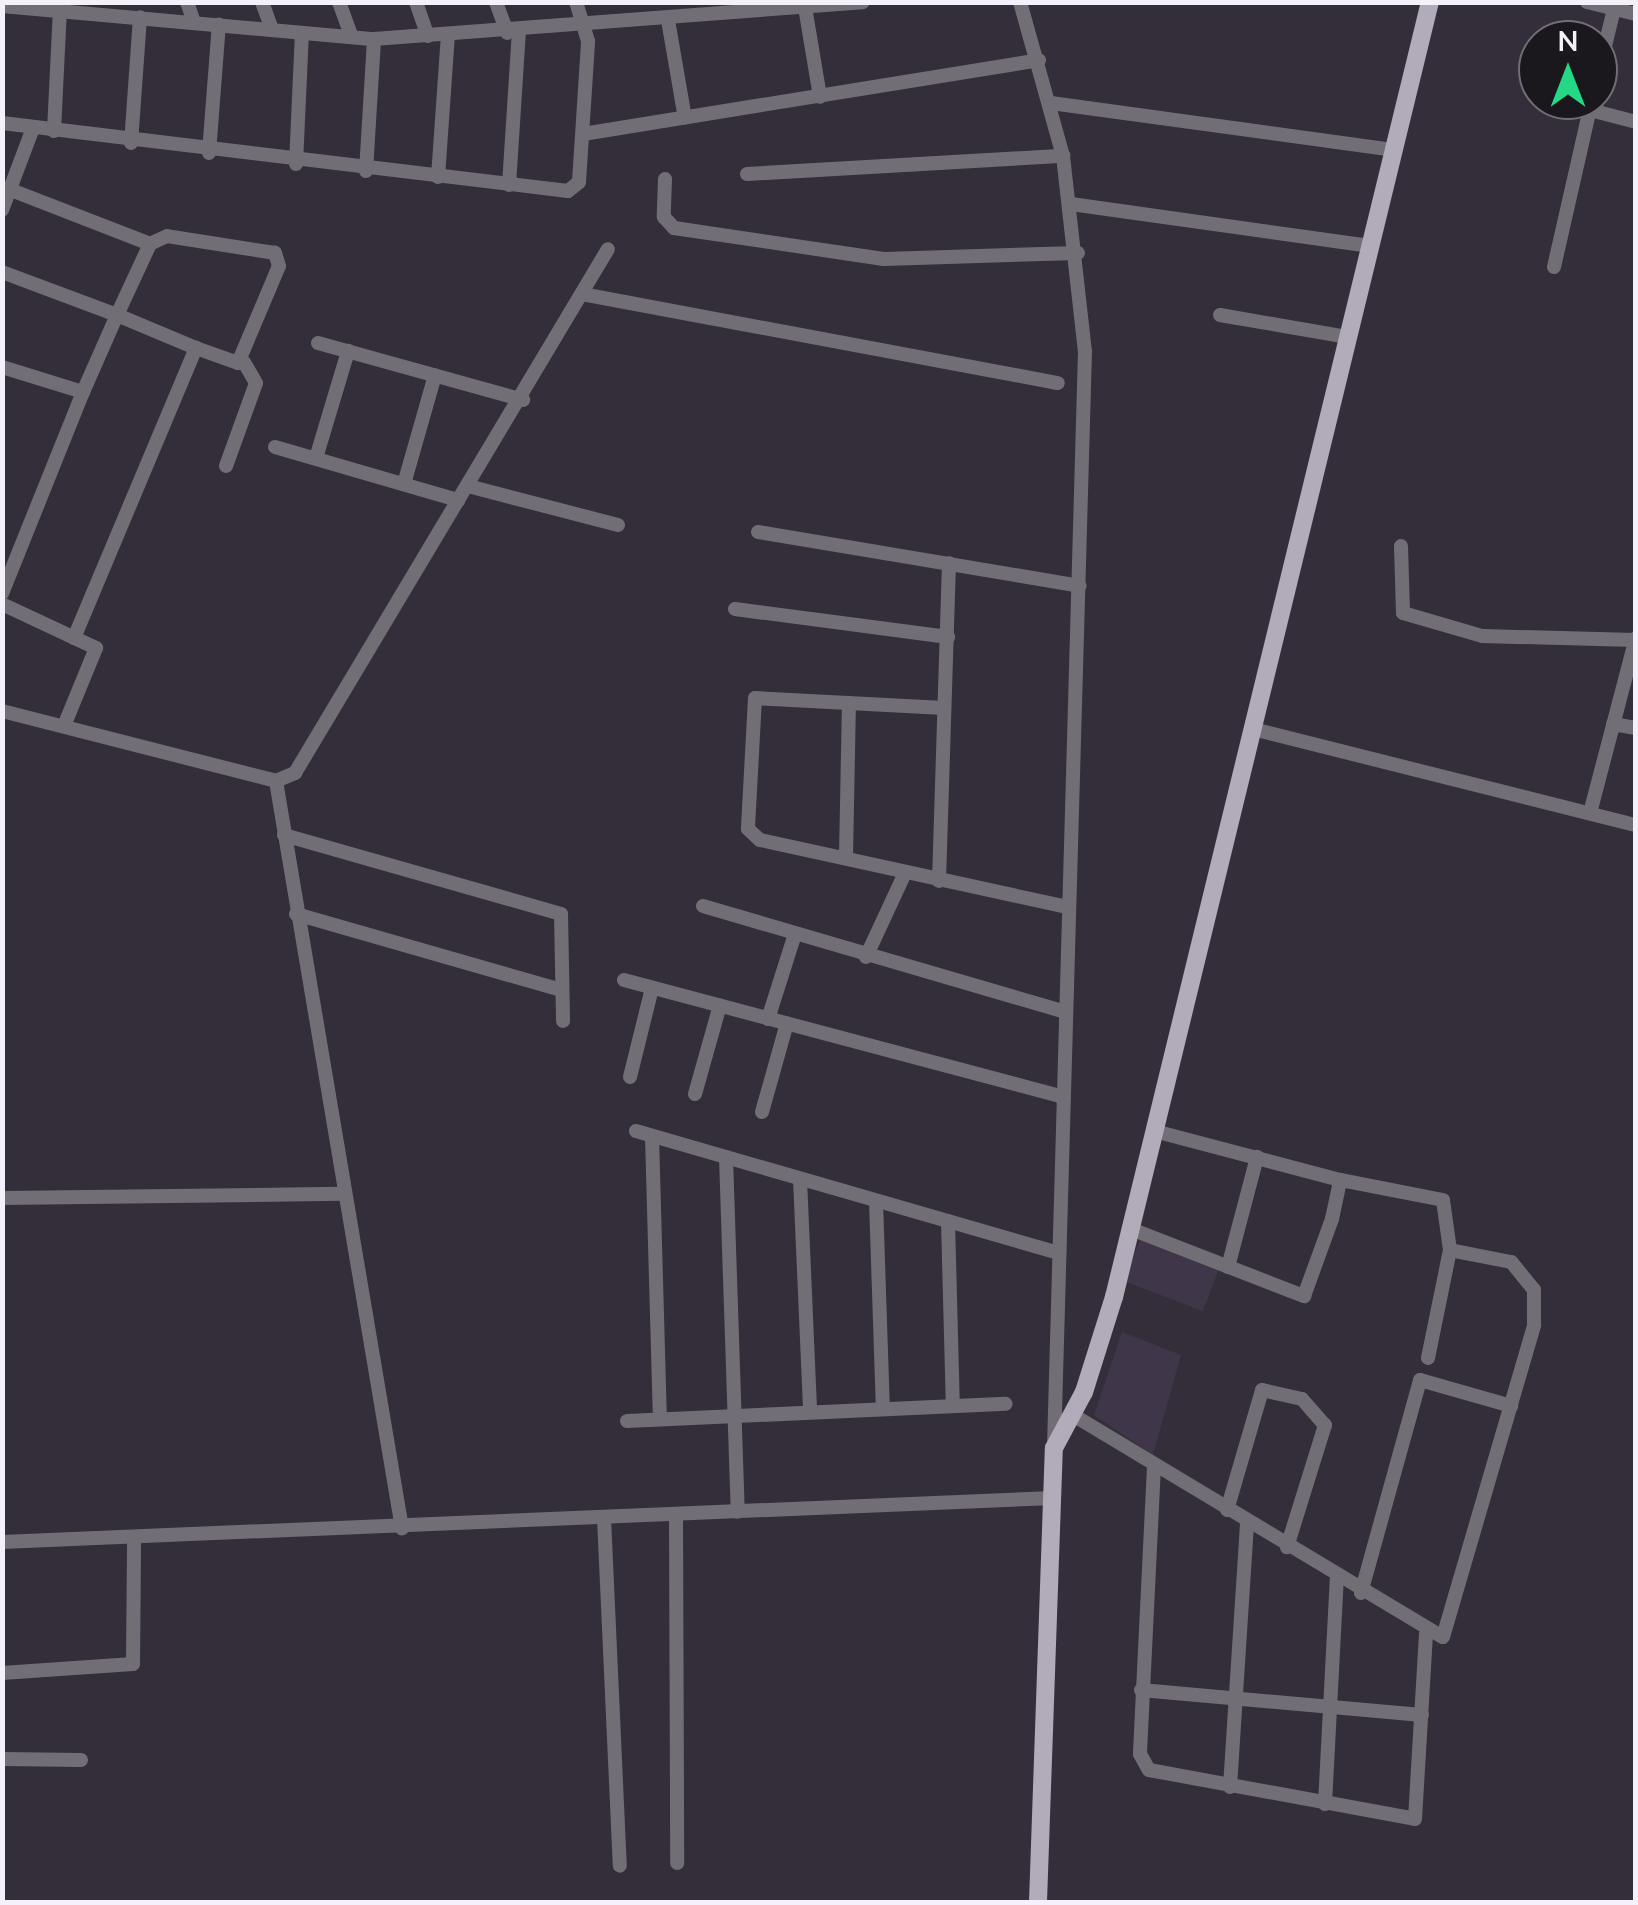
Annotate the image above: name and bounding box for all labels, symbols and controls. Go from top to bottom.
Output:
north arrow [1518,20,1618,120]
text: N [1558,23,1578,61]

